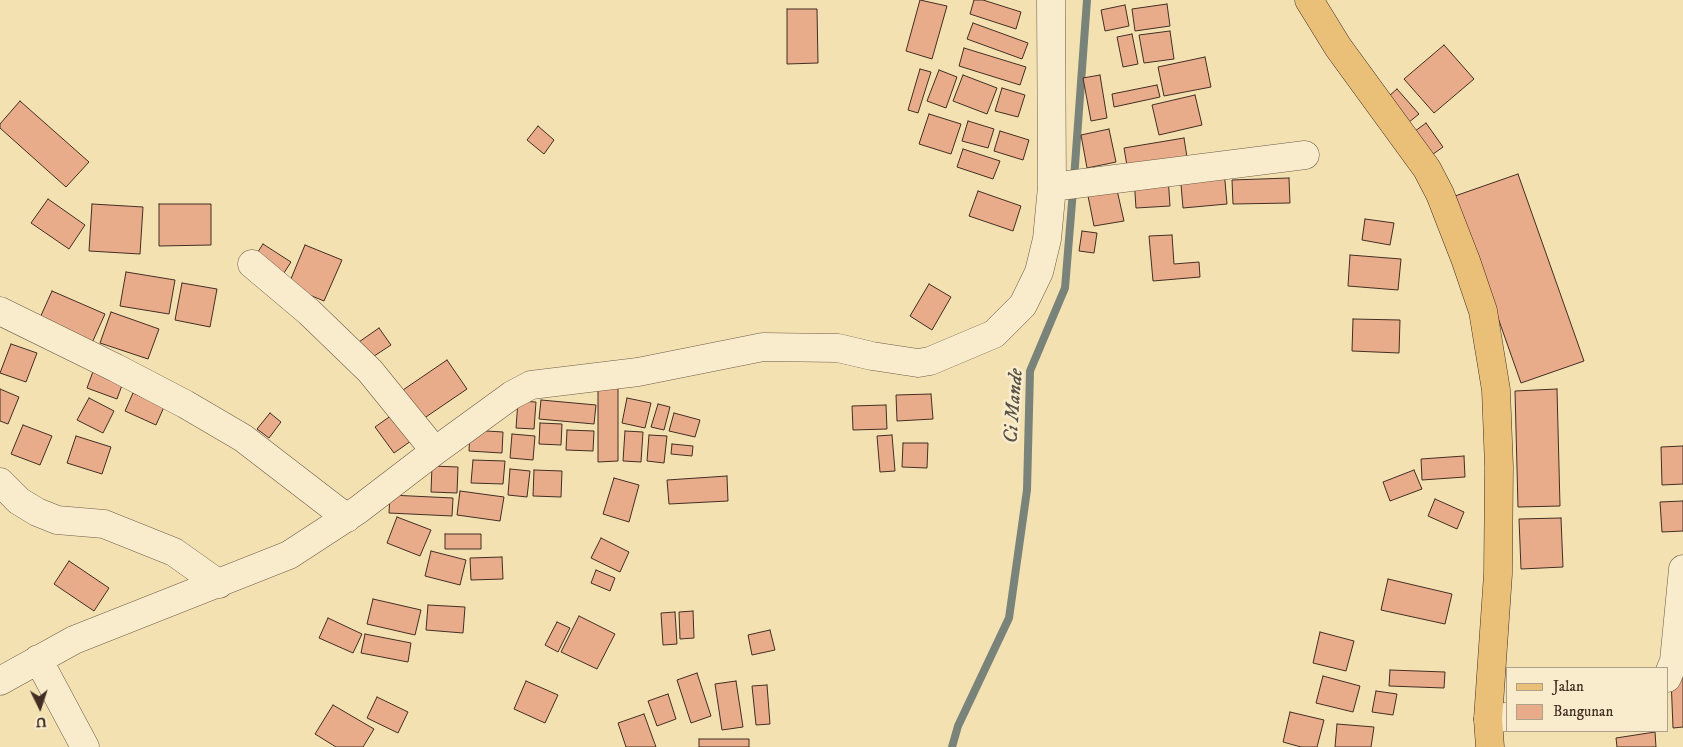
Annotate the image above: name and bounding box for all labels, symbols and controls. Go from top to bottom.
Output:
water label: Ci Mande [1000,368,1030,444]
legend [1506,667,1668,732]
text: Jalan [1553,677,1584,696]
north arrow [15,682,65,732]
text: Bangunan [1553,702,1613,721]
text: U [35,713,47,731]

